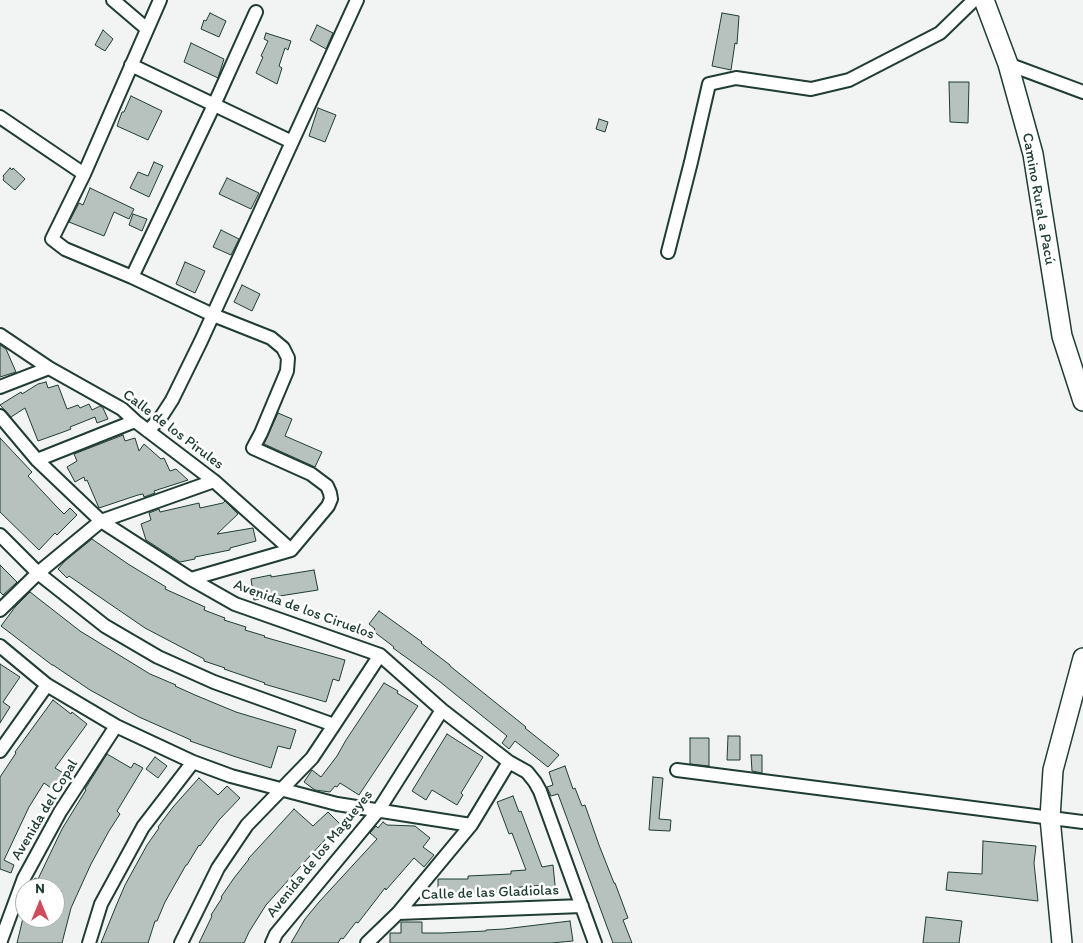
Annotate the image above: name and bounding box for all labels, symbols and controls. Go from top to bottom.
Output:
street label: Camino Rural a Pacú [1018,132,1058,266]
street label: Calle de los Pirules [119,386,227,474]
street label: Avenida de los Ciruelos [231,576,377,644]
street label: Avenida del Copal [8,756,82,864]
street label: Avenida de los Magueyes [263,787,377,921]
north arrow [15,878,65,928]
text: N [35,880,45,897]
street label: Calle de las Gladiolas [421,882,559,904]

